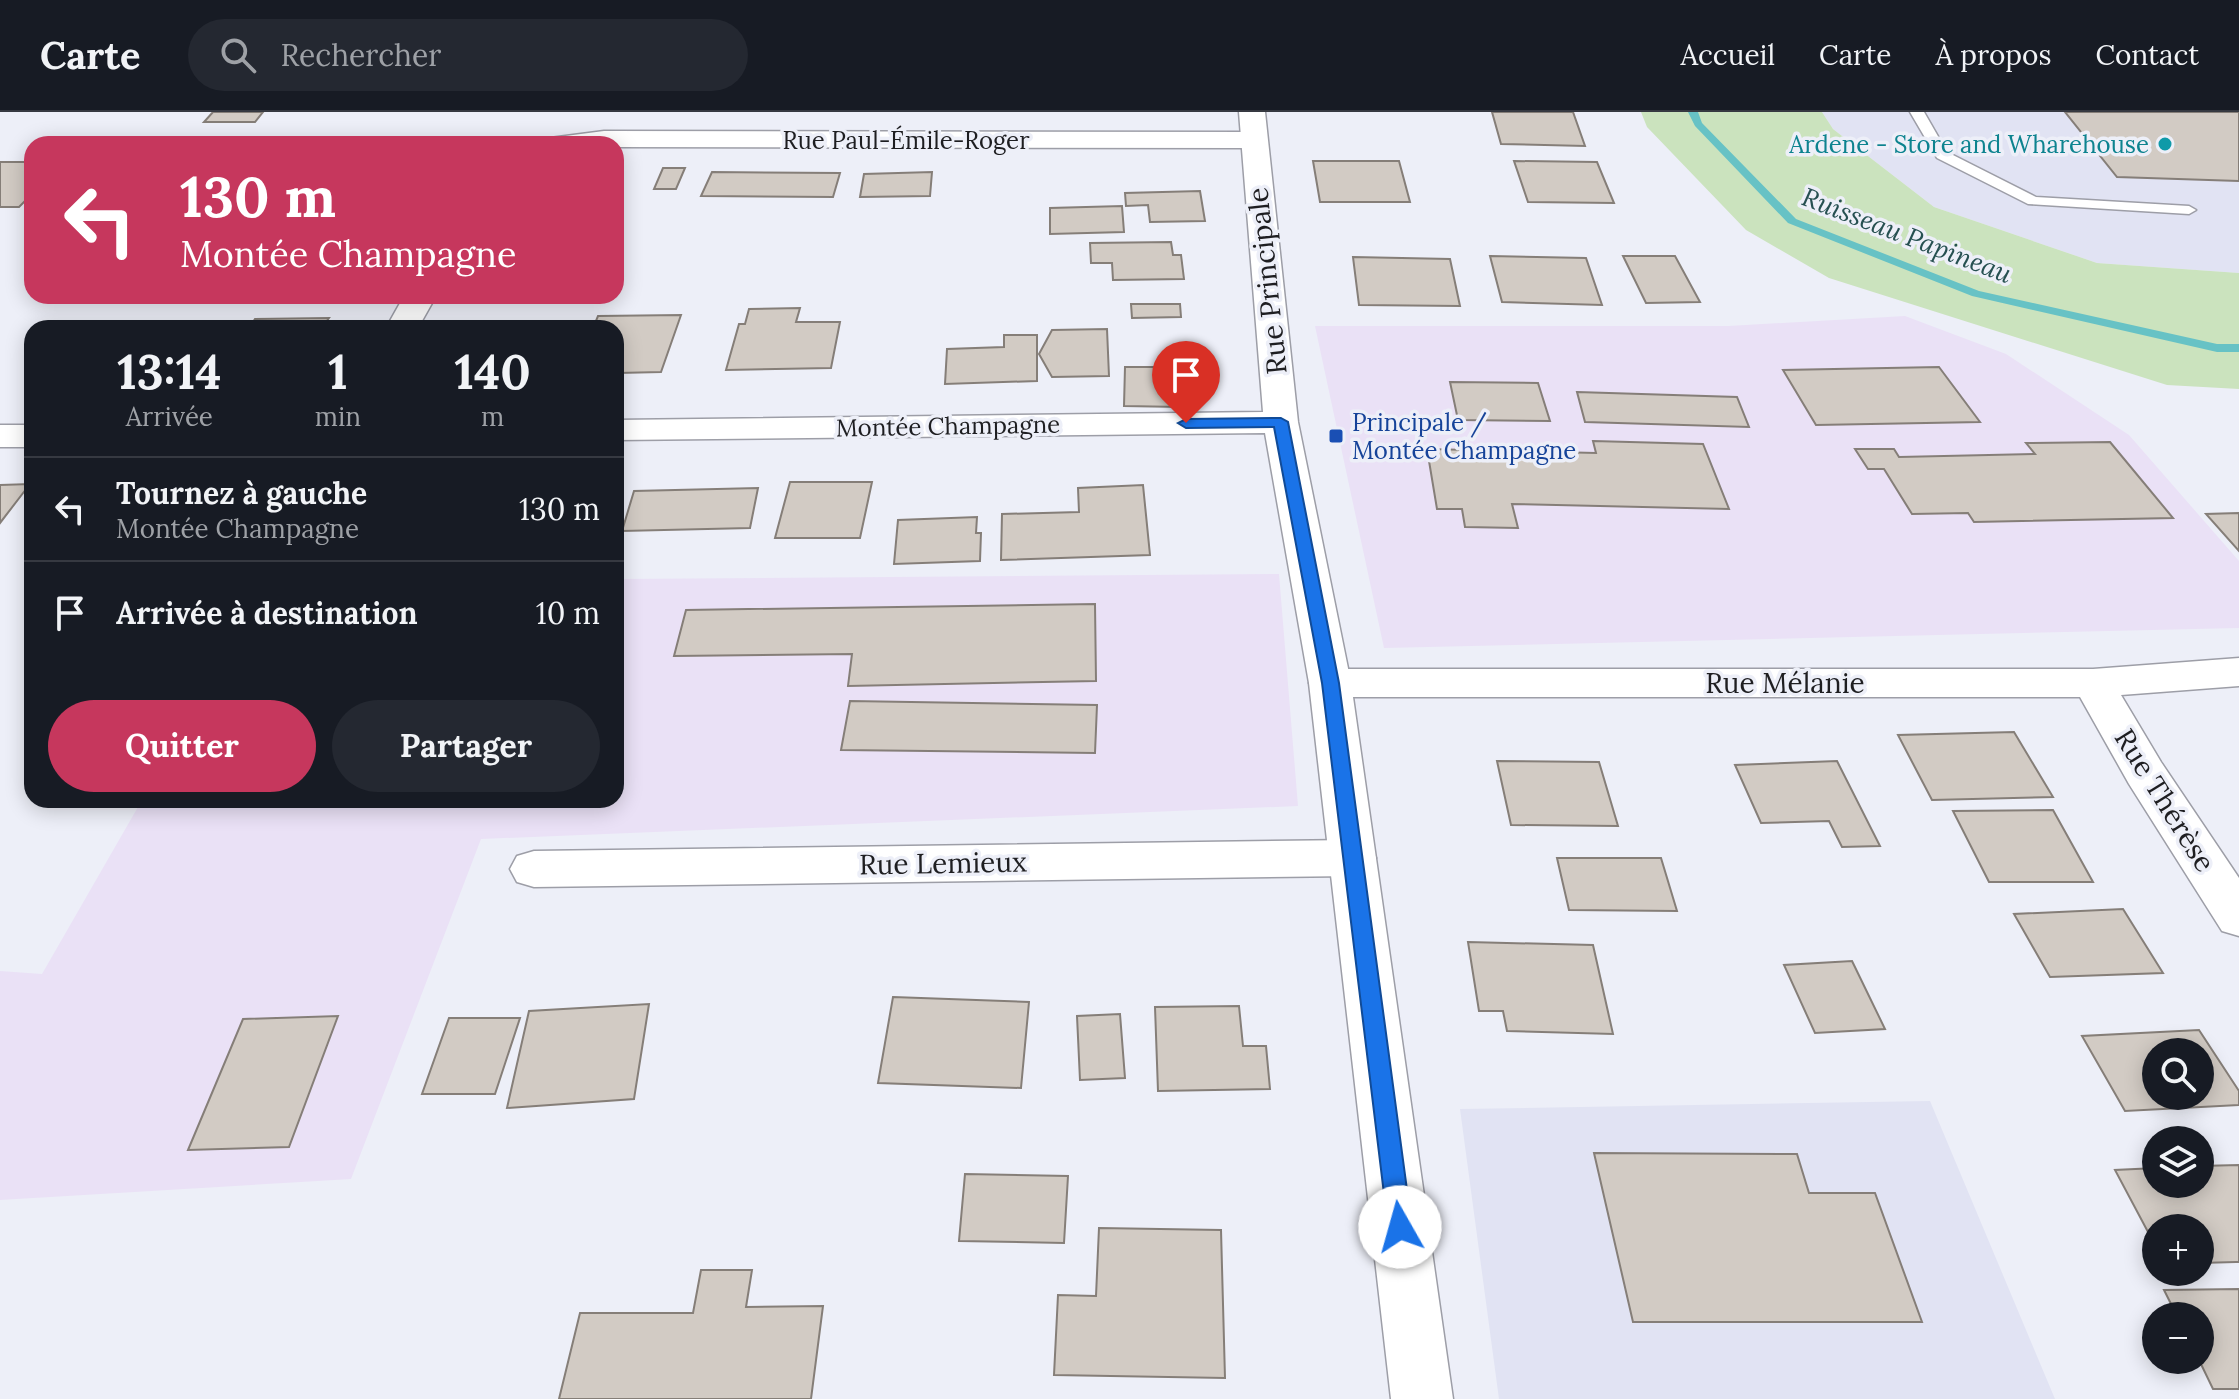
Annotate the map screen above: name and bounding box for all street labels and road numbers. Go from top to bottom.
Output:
street label: Rue Paul-Émile-Roger [782,125,1030,156]
street label: Rue Principale [1239,186,1295,376]
street label: Montée Champagne [836,409,1060,443]
street label: Rue Mélanie [1705,665,1865,701]
street label: Rue Thérèse [2107,722,2223,878]
street label: Rue Lemieux [859,844,1027,882]

